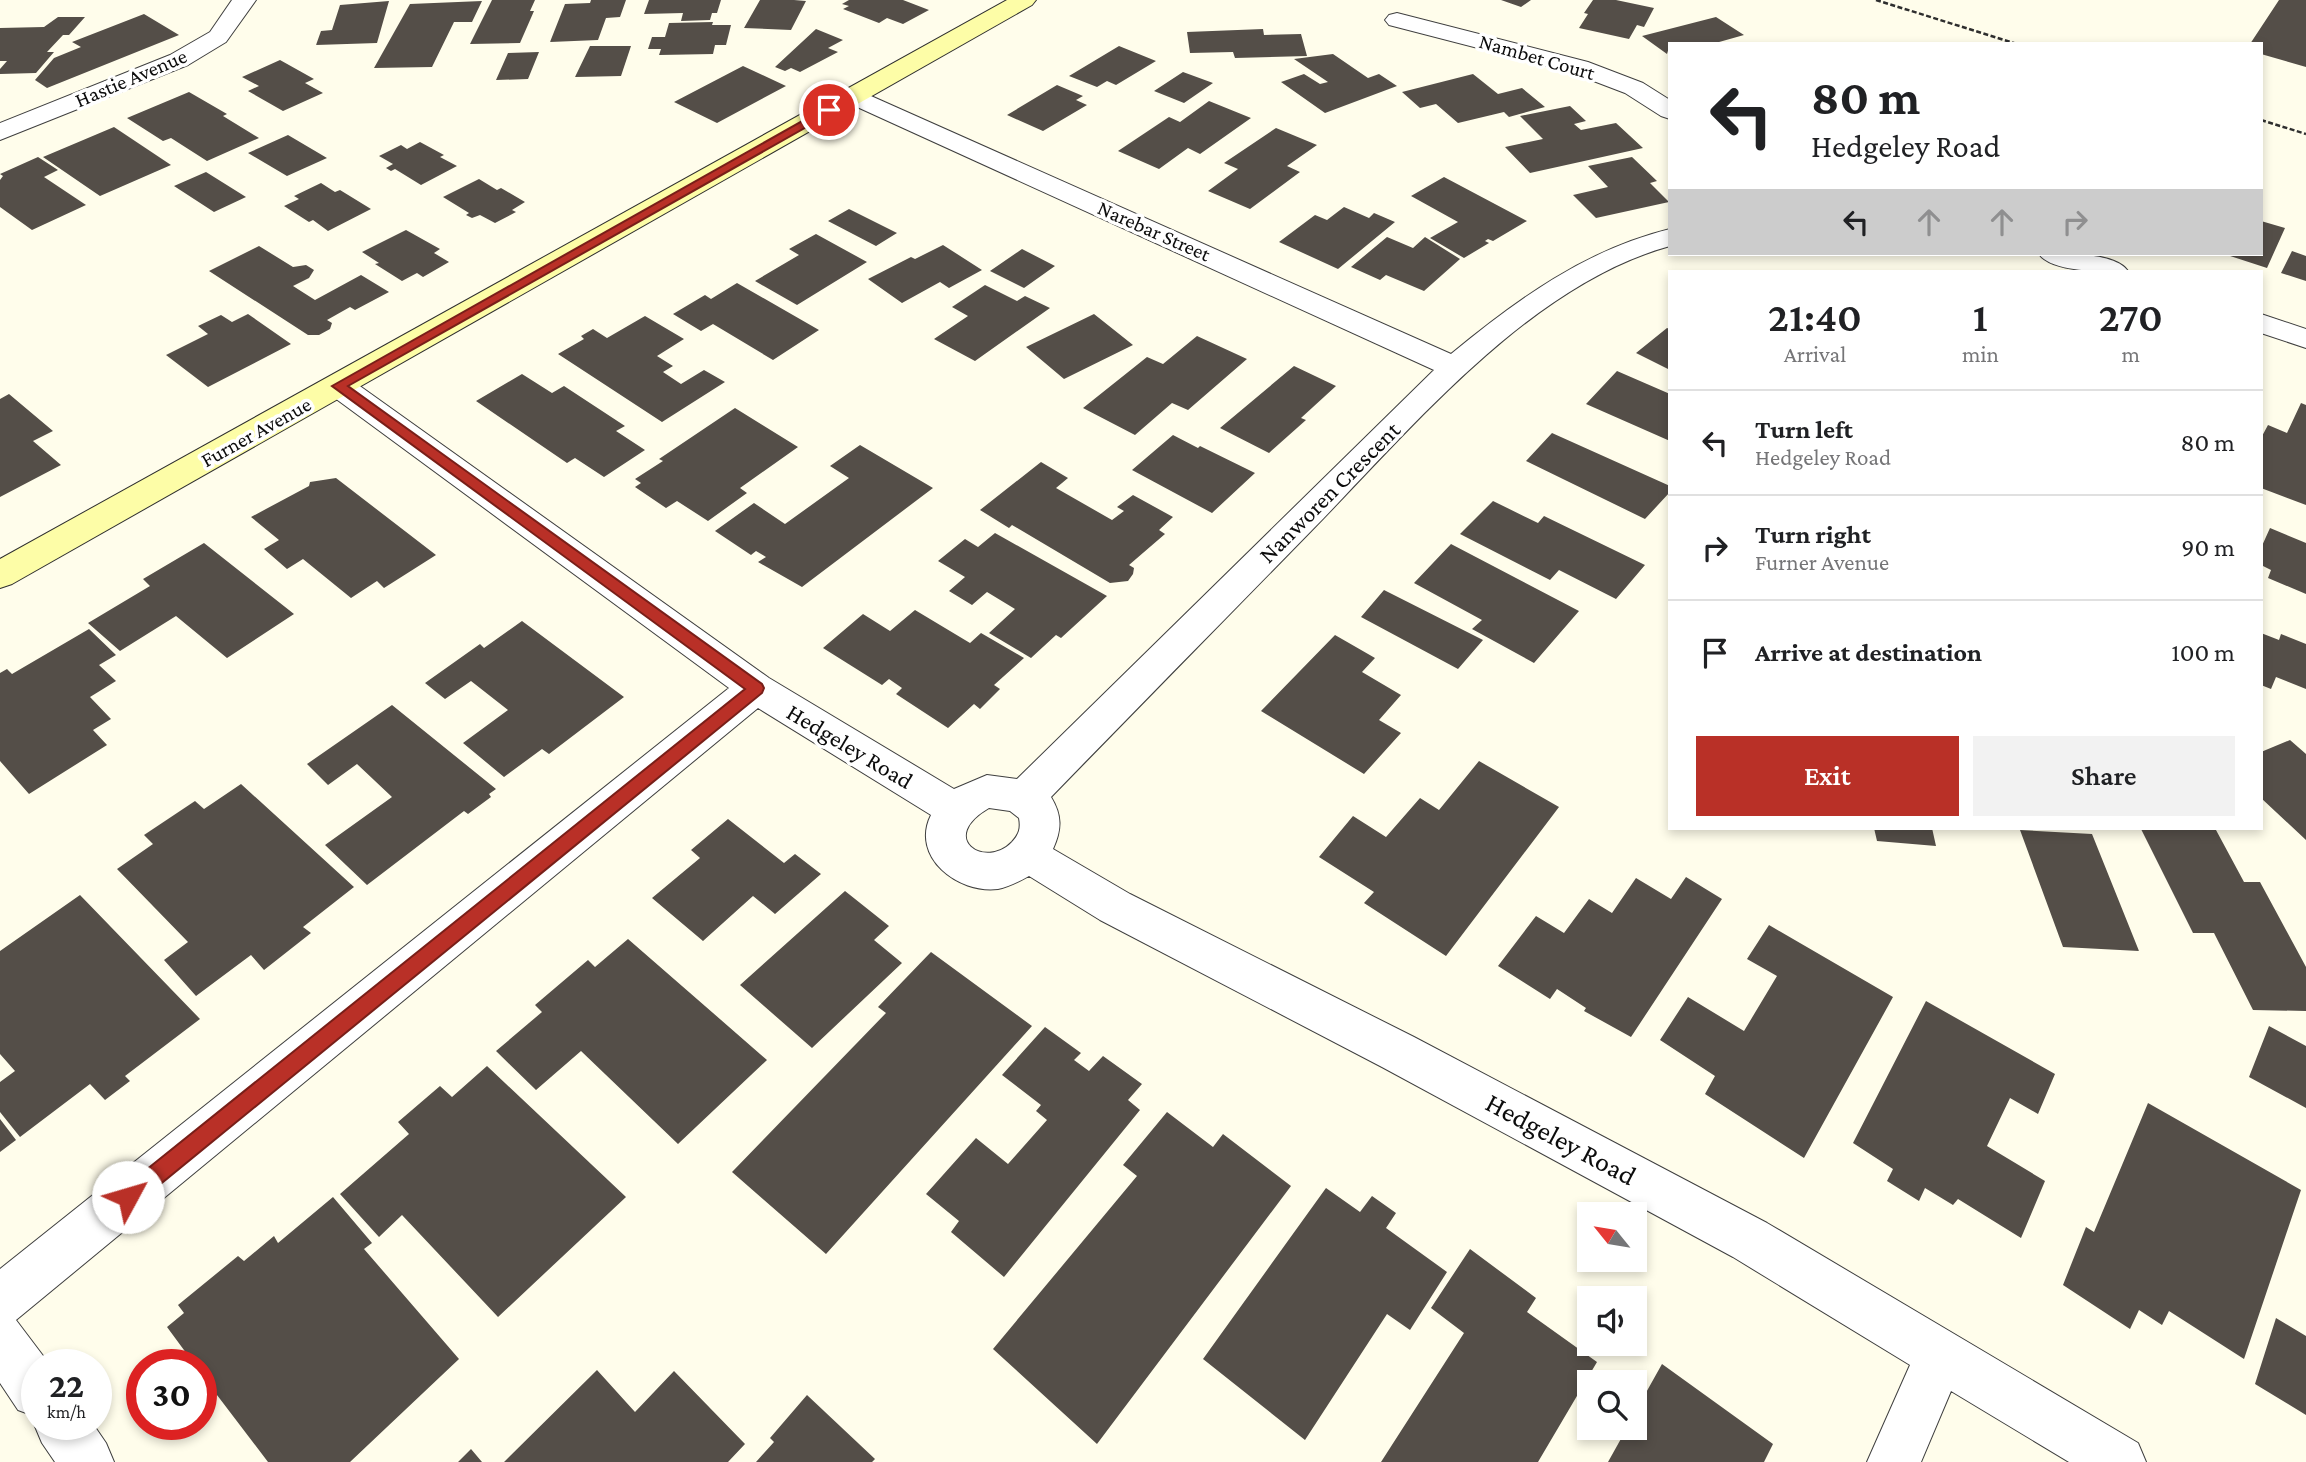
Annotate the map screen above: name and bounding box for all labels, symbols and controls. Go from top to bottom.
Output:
street label: Nambet Court [1476,29,1599,85]
street label: Hastie Avenue [71,44,191,112]
icon: left [1696,70,1787,161]
text: 80 m [1811,70,1920,125]
pin [799,80,859,140]
icon: arrive [810,91,848,129]
text: Hedgeley Road [1811,128,2000,164]
street label: Narebar Street [1094,195,1215,267]
icon: left [1837,203,1875,241]
icon: ahead [1910,203,1948,241]
icon: ahead [1983,203,2021,241]
icon: right [2056,203,2094,241]
text: 21:40 [1768,293,1862,340]
text: 1 [1973,293,1988,340]
text: 270 [2099,293,2163,340]
text: Arrival [1784,341,1846,367]
text: min [1962,341,1999,367]
text: m [2122,341,2140,367]
street label: Furner Avenue [197,392,315,472]
street label: Nanworen Crescent [1253,415,1406,568]
text: Turn left [1755,415,1853,444]
icon: left [1696,424,1734,462]
text: 80 m [2181,428,2235,457]
text: Hedgeley Road [1755,444,1891,470]
text: Turn right [1755,520,1871,549]
icon: right [1696,529,1734,567]
text: 90 m [2181,533,2235,562]
text: Furner Avenue [1755,549,1889,575]
icon: arrive [1696,634,1734,672]
text: Arrive at destination [1755,638,1982,667]
text: 100 m [2171,638,2235,667]
street label: Hedgeley Road [782,698,918,794]
button: Exit [1696,736,1959,816]
button: Share [1973,736,2235,816]
street label: Hedgeley Road [1481,1086,1642,1192]
position arrow [91,1160,165,1234]
north arrow [1577,1202,1647,1272]
map controls [1577,1202,1647,1440]
button: sound [1577,1286,1647,1356]
speed limit sign: 30 [126,1349,217,1440]
text: 22 [49,1366,84,1405]
button: search [1577,1370,1647,1440]
text: km/h [47,1402,86,1422]

